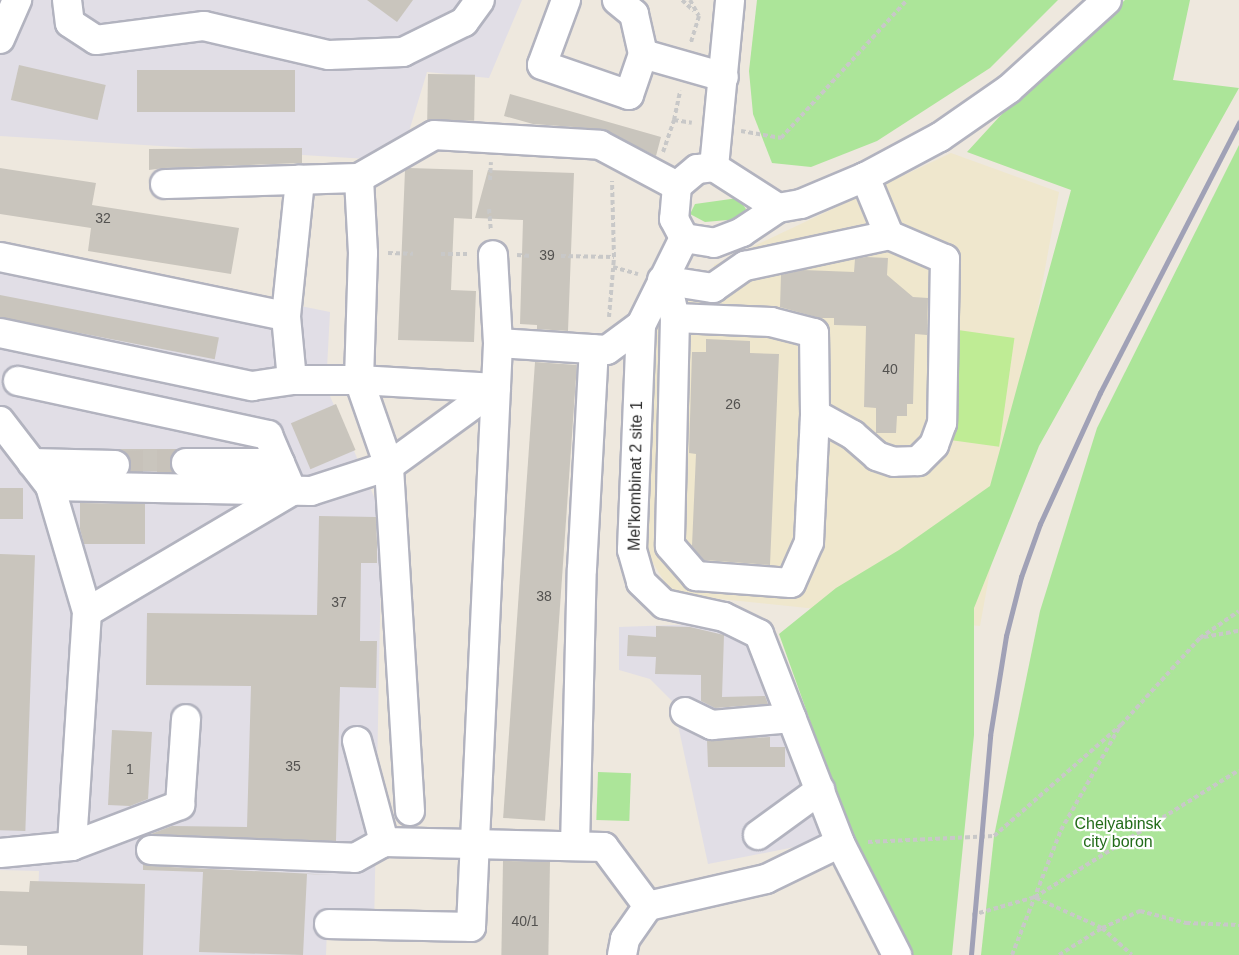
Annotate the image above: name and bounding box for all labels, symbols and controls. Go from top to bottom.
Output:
house number: 32 [95,210,111,226]
house number: 39 [539,247,555,263]
house number: 40 [882,361,898,377]
house number: 26 [725,396,741,412]
street label: Mel'kombinat 2 site 1 [625,401,647,551]
house number: 38 [536,588,552,604]
house number: 37 [331,594,347,610]
house number: 35 [285,758,301,774]
house number: 1 [126,761,134,777]
park label: Chelyabinsk city boron [1074,814,1162,852]
house number: 40/1 [511,913,539,929]

